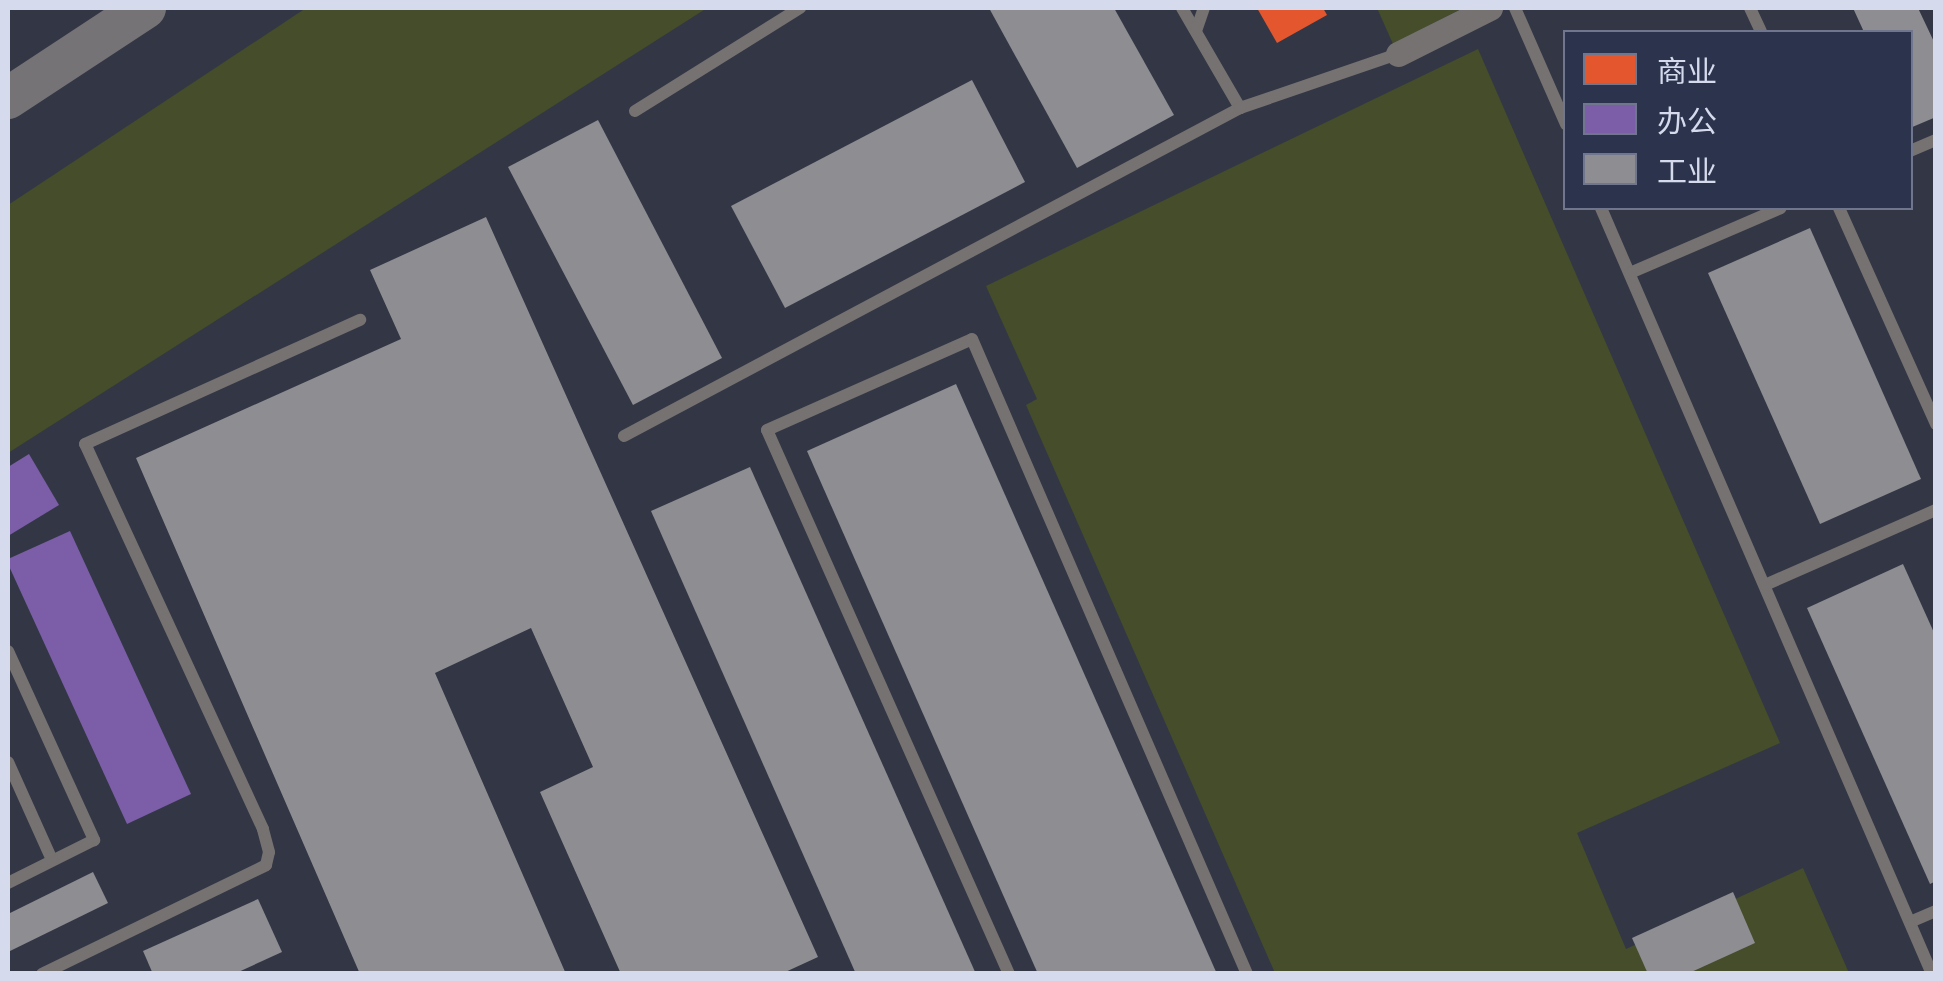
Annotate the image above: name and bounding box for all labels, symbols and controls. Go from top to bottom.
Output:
legend [1563,30,1913,210]
text: 商业 [1657,55,1717,88]
text: 办公 [1657,105,1717,138]
text: 工业 [1657,155,1717,188]

